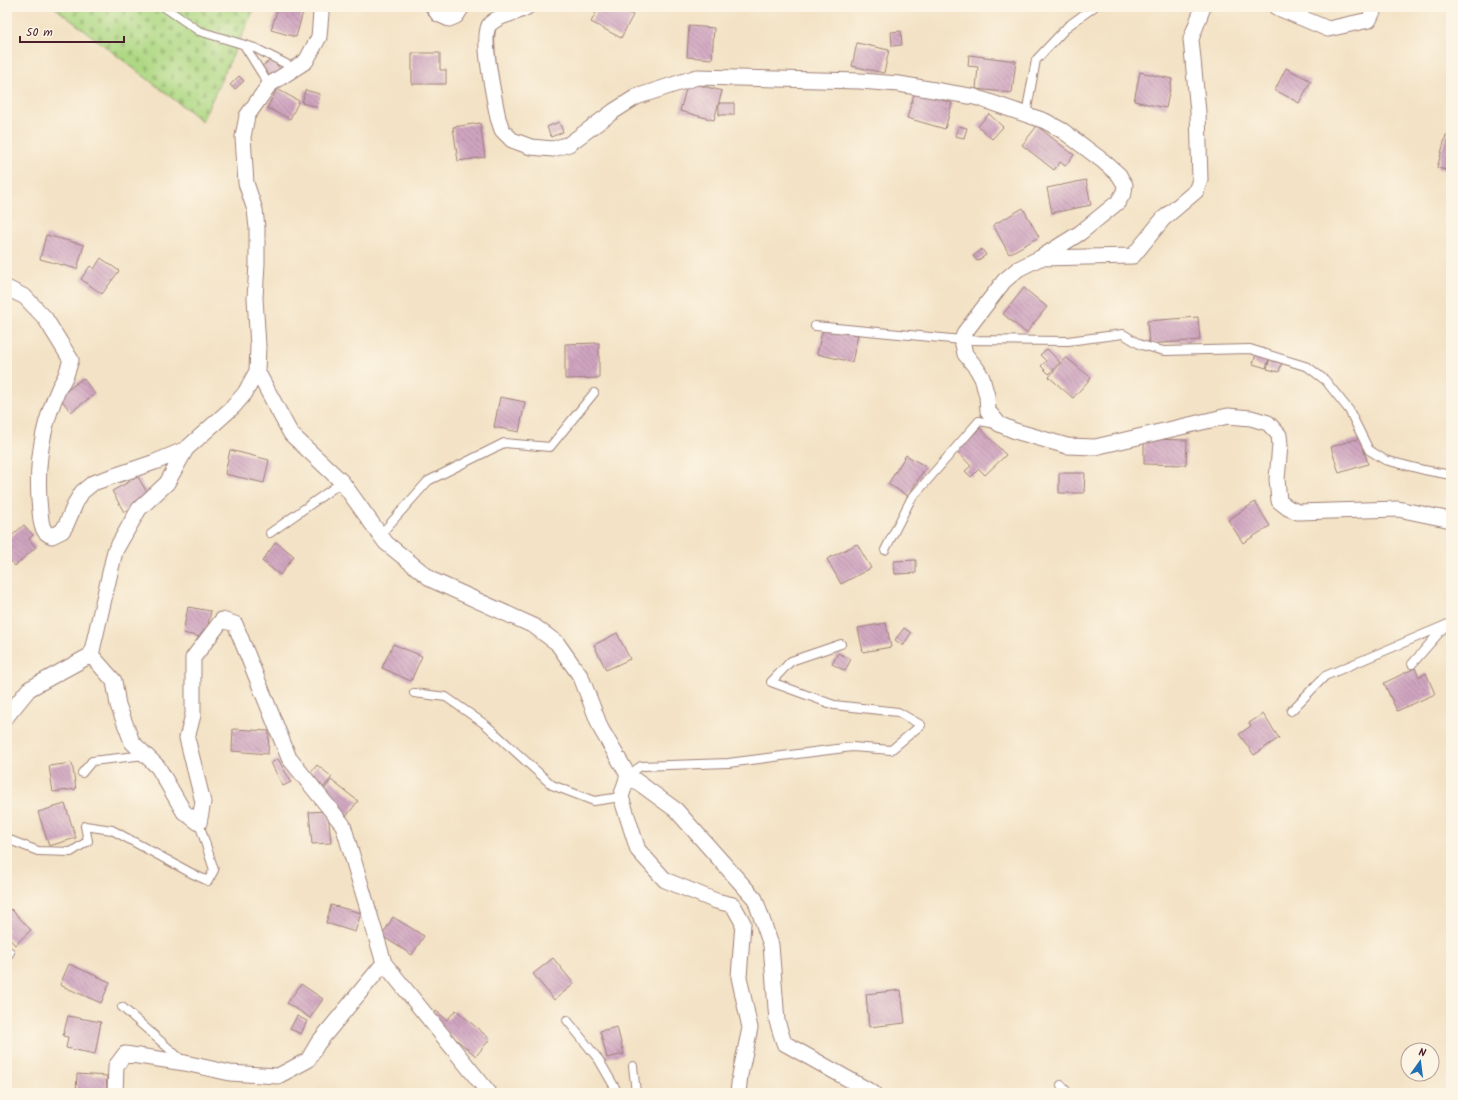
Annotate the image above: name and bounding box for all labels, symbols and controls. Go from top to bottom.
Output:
scale bar [20,18,124,44]
text: 50 m [26,23,53,42]
north arrow [1400,1042,1440,1082]
text: N [1417,1044,1428,1063]

